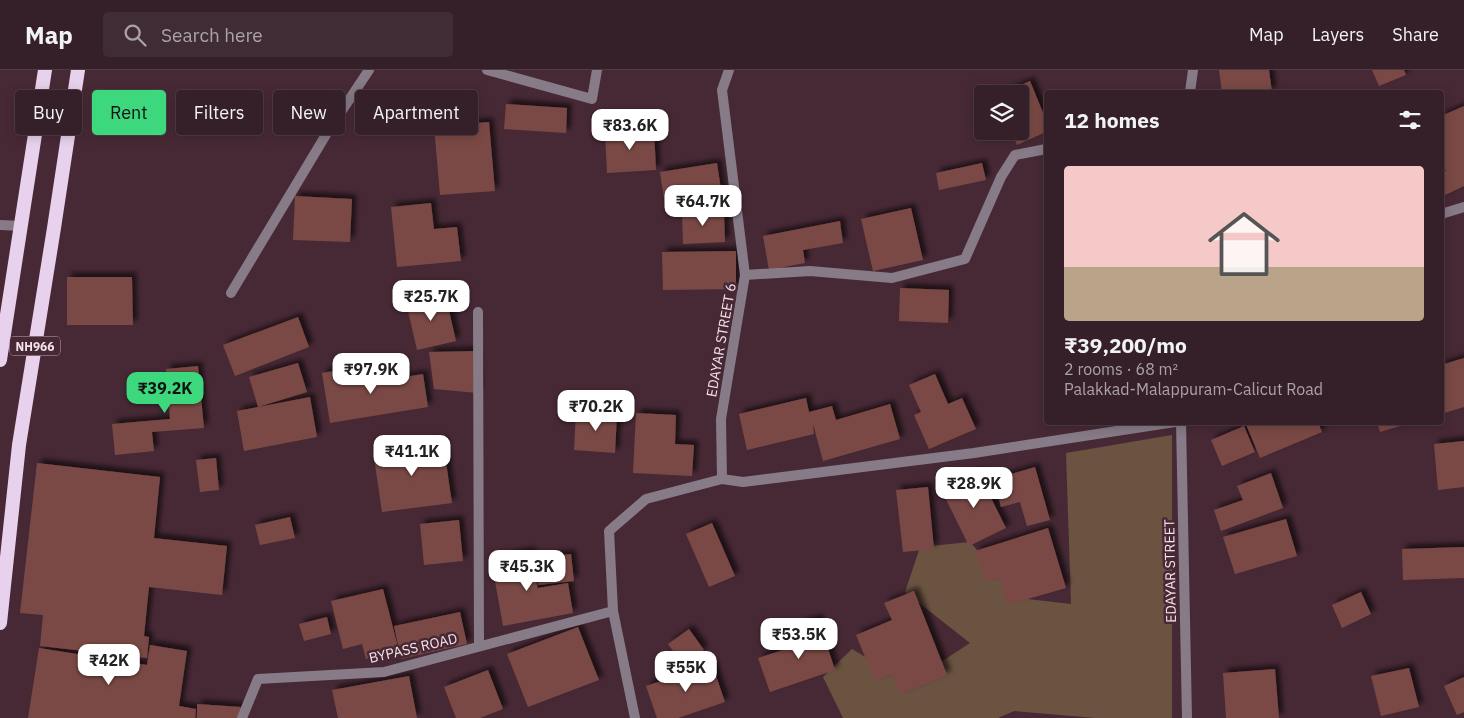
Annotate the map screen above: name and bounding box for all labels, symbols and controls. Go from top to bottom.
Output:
search box [103,12,453,57]
text: Map [25,19,73,51]
icon: search [121,21,149,49]
text: Search here [161,23,263,47]
text: Map [1249,23,1284,46]
text: Layers [1312,23,1364,46]
text: Share [1392,23,1439,46]
map controls [974,85,1029,140]
button: layers [974,85,1029,140]
chip: Buy [15,90,82,135]
chip: Rent [92,90,166,135]
chip: Filters [176,90,263,135]
chip: New [273,90,345,135]
chip: Apartment [355,90,478,135]
text: 12 homes [1064,106,1160,134]
icon: filters [1396,106,1424,134]
pin: ₹83.6K [589,108,671,151]
text: ₹83.6K [603,115,657,135]
pin: ₹64.7K [662,184,744,227]
text: ₹64.7K [676,191,730,211]
icon: home [1199,199,1289,289]
pin: ₹25.7K [390,280,472,322]
street label: EDAYAR STREET 6 [702,282,740,398]
text: ₹25.7K [404,286,458,306]
text: ₹39,200/mo [1064,331,1187,359]
road number: NH966 [10,336,60,356]
pin: ₹97.9K [330,352,412,395]
text: ₹97.9K [344,359,398,379]
text: 2 rooms · 68 m² [1064,359,1178,379]
pin: ₹39.2K [124,372,206,414]
text: ₹39.2K [138,378,192,398]
text: Palakkad-Malappuram-Calicut Road [1064,379,1323,399]
pin: ₹70.2K [555,390,637,432]
text: ₹70.2K [569,396,623,416]
pin: ₹41.1K [371,434,453,477]
text: ₹41.1K [385,441,439,461]
pin: ₹28.9K [933,466,1015,509]
text: ₹28.9K [947,473,1001,493]
street label: EDAYAR STREET [1160,519,1180,623]
pin: ₹45.3K [486,550,568,592]
text: ₹45.3K [500,556,554,576]
pin: ₹53.5K [758,618,840,660]
text: ₹53.5K [772,624,826,644]
street label: BYPASS ROAD [367,629,459,667]
pin: ₹42K [79,644,139,686]
text: ₹42K [89,650,129,670]
pin: ₹55K [656,650,716,693]
text: ₹55K [666,657,706,677]

